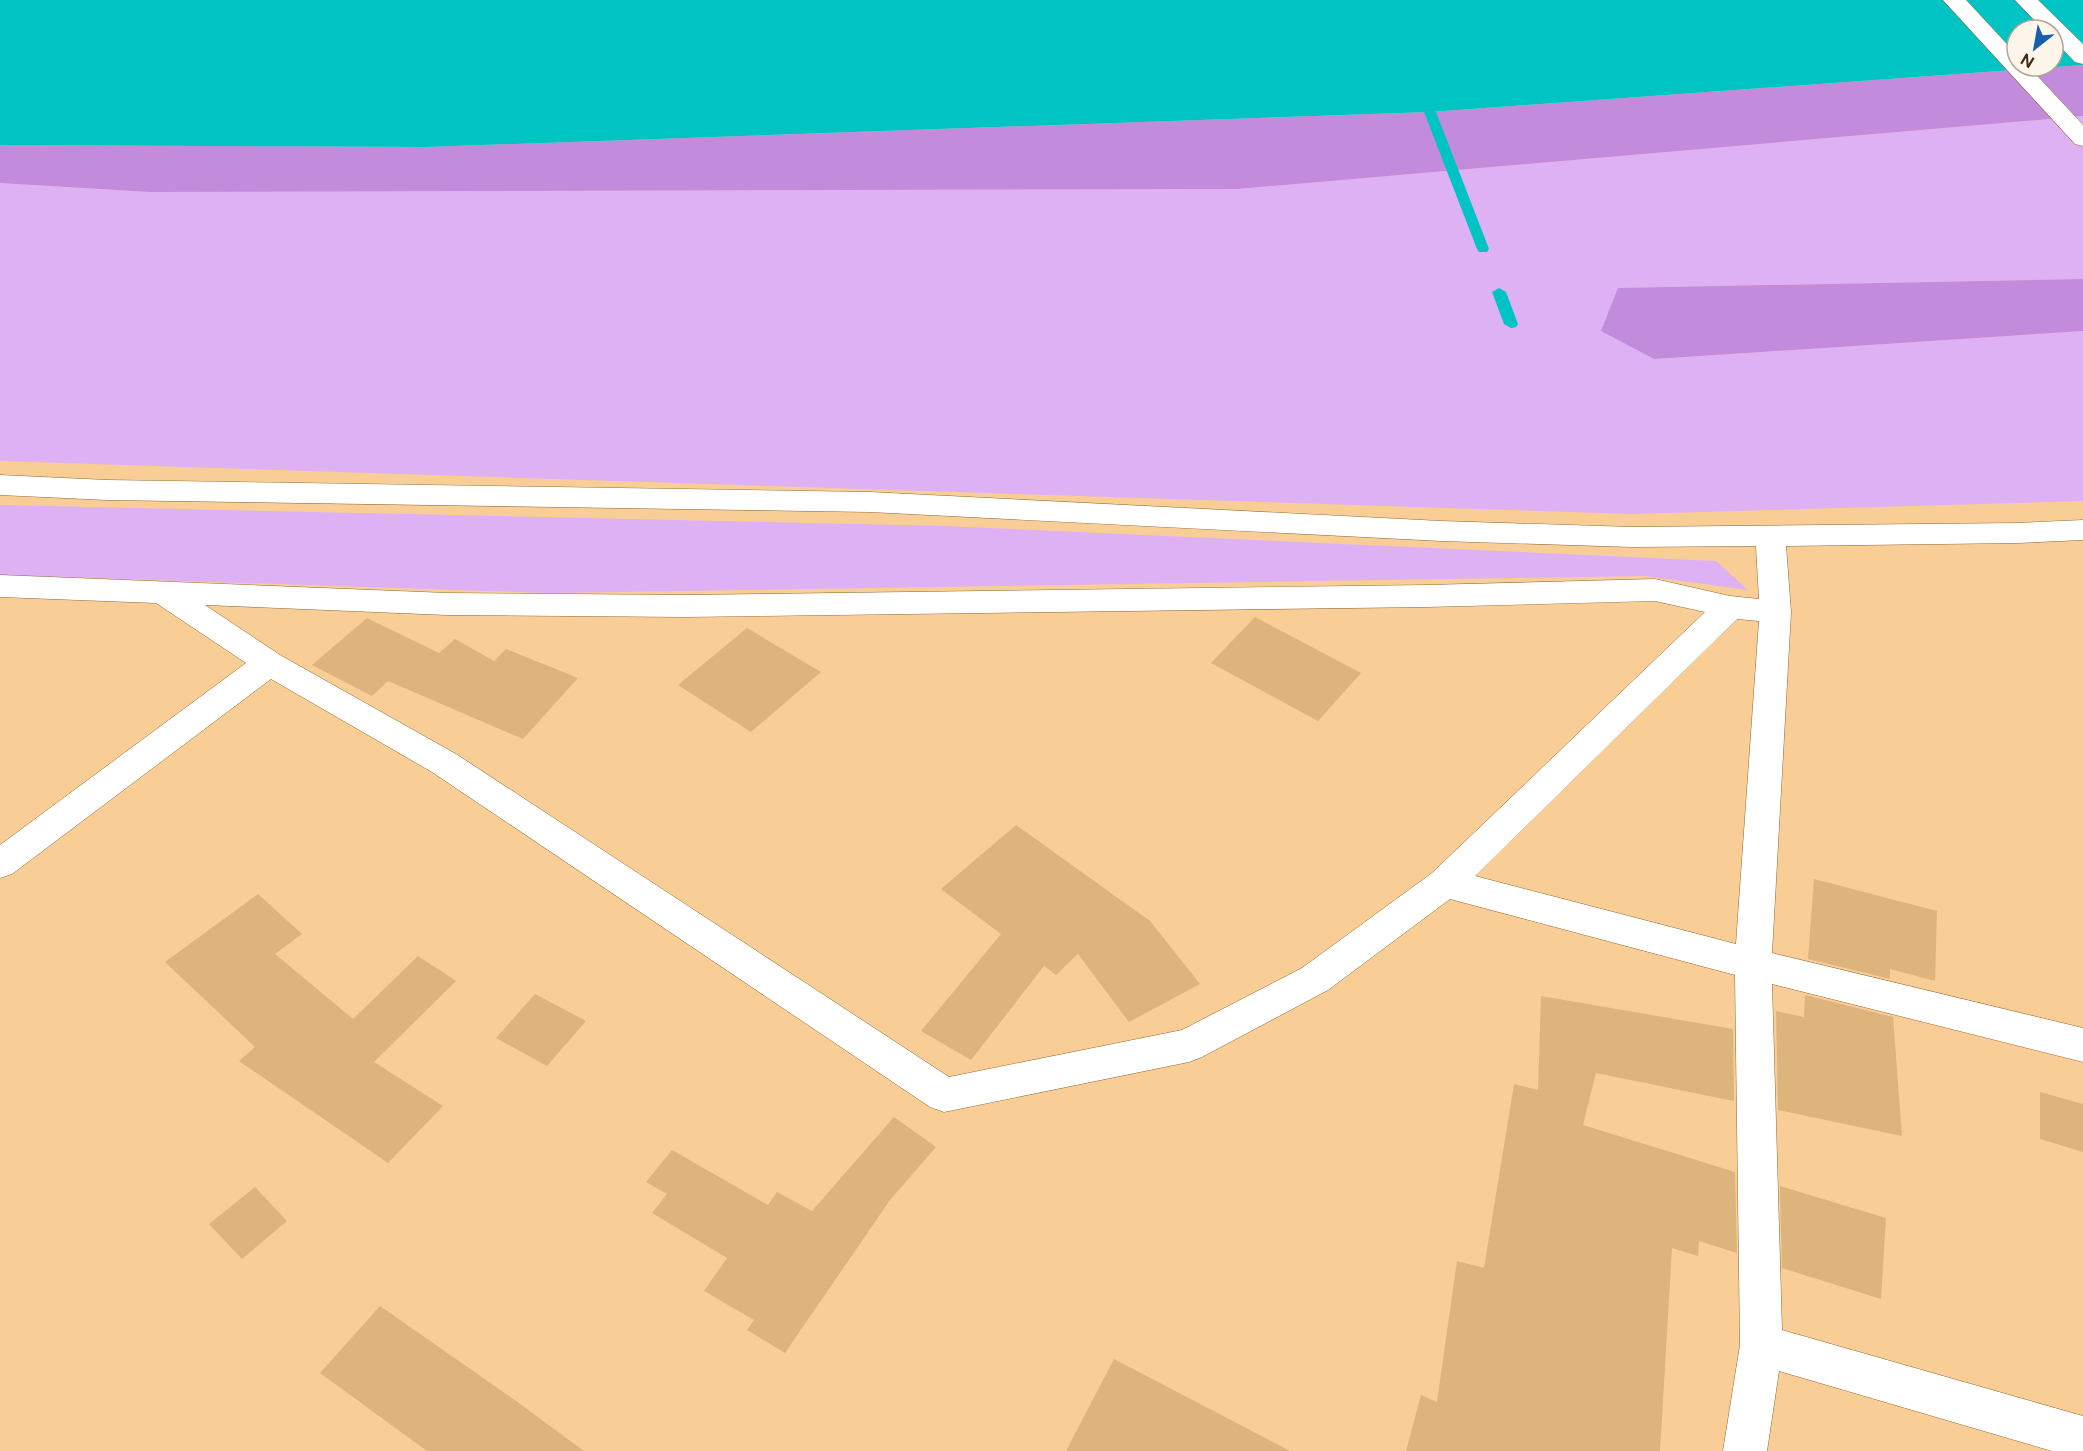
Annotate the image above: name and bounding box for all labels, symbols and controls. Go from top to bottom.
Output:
north arrow [2005,18,2065,78]
text: N [2017,49,2038,72]

